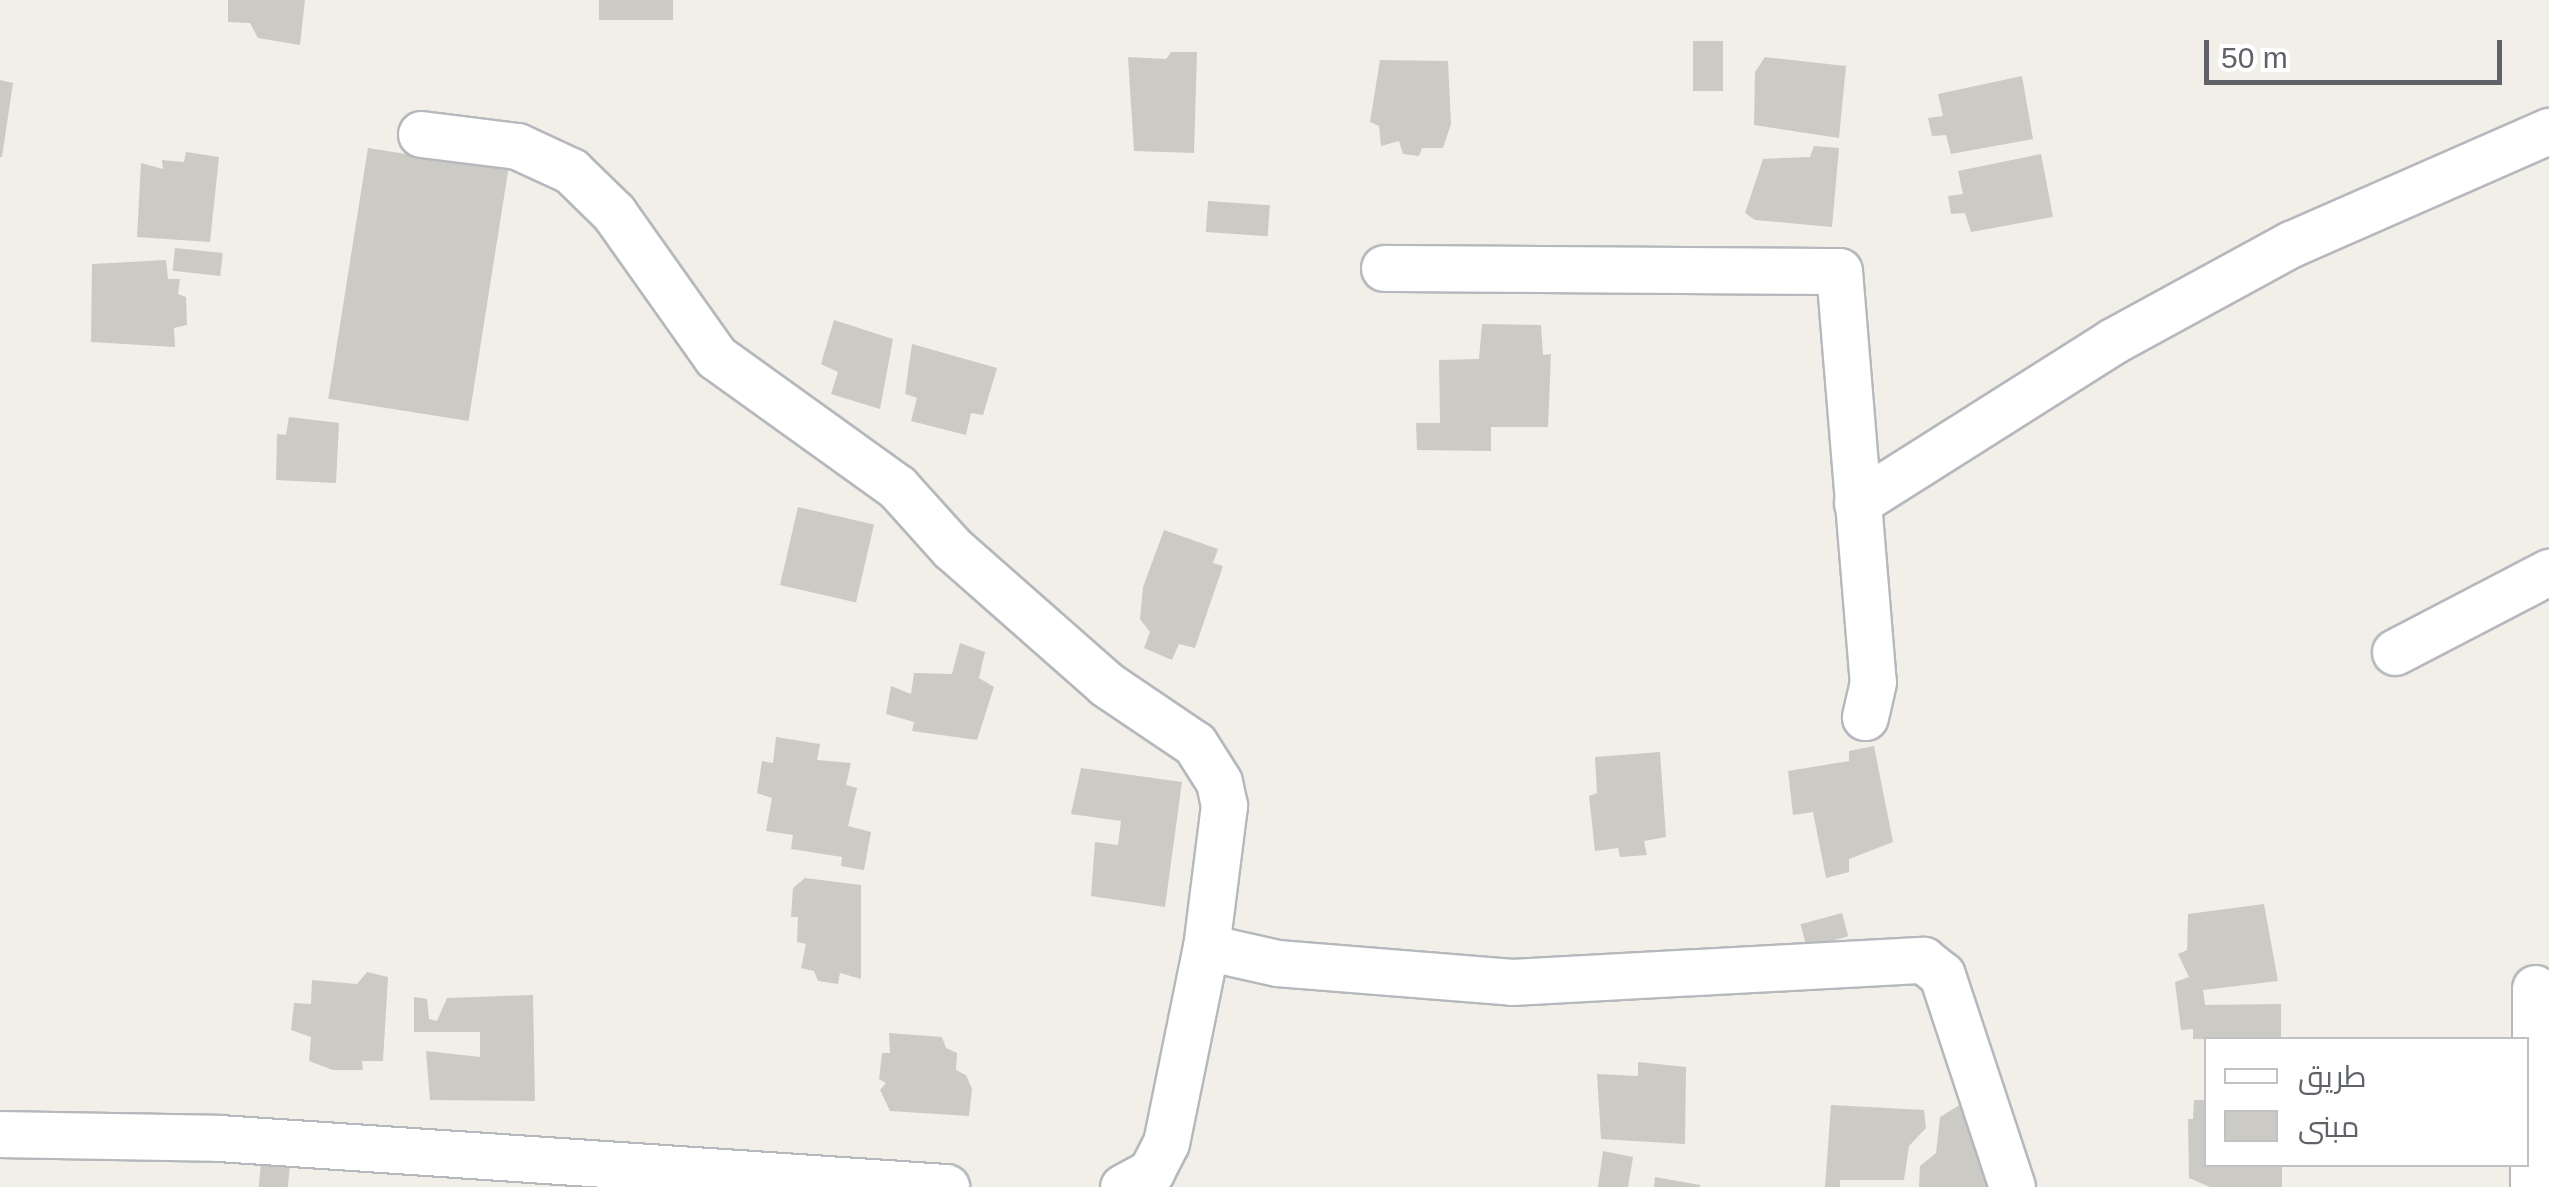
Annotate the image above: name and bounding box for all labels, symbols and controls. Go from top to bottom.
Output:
scale bar [2209,20,2506,82]
text: 50 m [2221,41,2288,74]
legend [2204,1037,2529,1167]
text: طريق [2298,1060,2367,1093]
text: مبنى [2298,1110,2359,1143]

